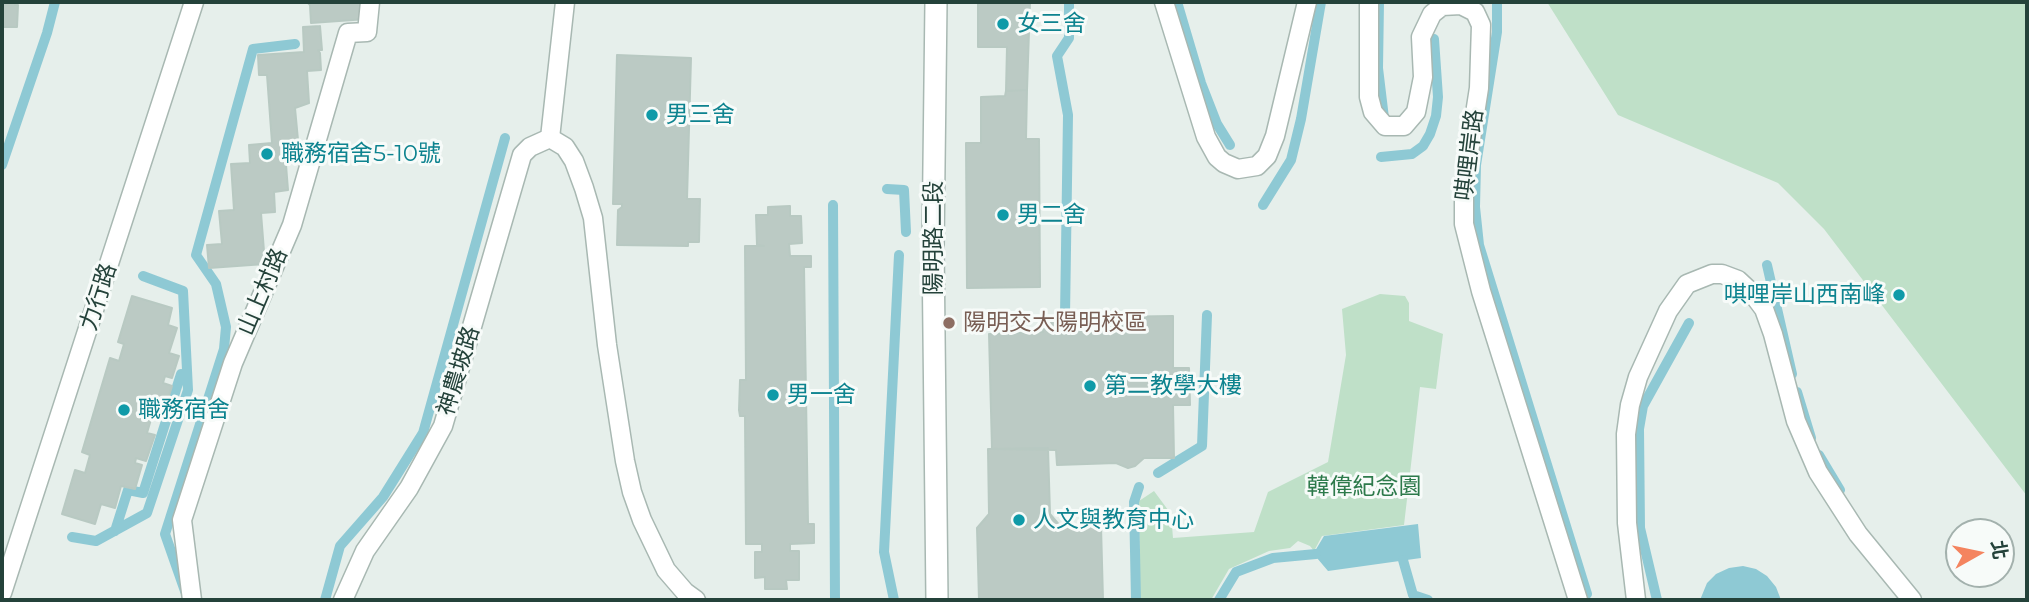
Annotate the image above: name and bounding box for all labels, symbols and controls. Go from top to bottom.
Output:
place label: 女三舍 [1017,10,1086,38]
marker: 女三舍 [995,16,1011,32]
place label: 男三舍 [666,101,735,129]
marker: 男三舍 [644,107,660,123]
street label: 唭哩岸路 [1451,108,1489,202]
place label: 職務宿舍5-10號 [281,140,441,168]
marker: 職務宿舍5-10號 [259,146,275,162]
street label: 陽明路二段 [920,181,948,295]
place label: 男二舍 [1017,201,1086,229]
marker: 男二舍 [995,207,1011,223]
street label: 山上村路 [232,244,294,340]
street label: 力行路 [75,260,123,334]
place label: 唭哩岸山西南峰 [1724,281,1885,309]
marker: 唭哩岸山西南峰 [1891,287,1907,303]
place label: 陽明交大陽明校區 [963,309,1147,337]
marker: 陽明交大陽明校區 [941,315,957,331]
street label: 神農坡路 [432,323,486,419]
place label: 第二教學大樓 [1104,372,1242,400]
marker: 第二教學大樓 [1082,378,1098,394]
place label: 男一舍 [787,381,856,409]
marker: 男一舍 [765,387,781,403]
place label: 職務宿舍 [138,396,230,424]
marker: 職務宿舍 [116,402,132,418]
park label: 韓偉紀念園 [1307,473,1421,501]
place label: 人文與教育中心 [1033,506,1194,534]
marker: 人文與教育中心 [1011,512,1027,528]
north arrow [1945,518,2015,588]
text: 北 [1986,539,2012,561]

